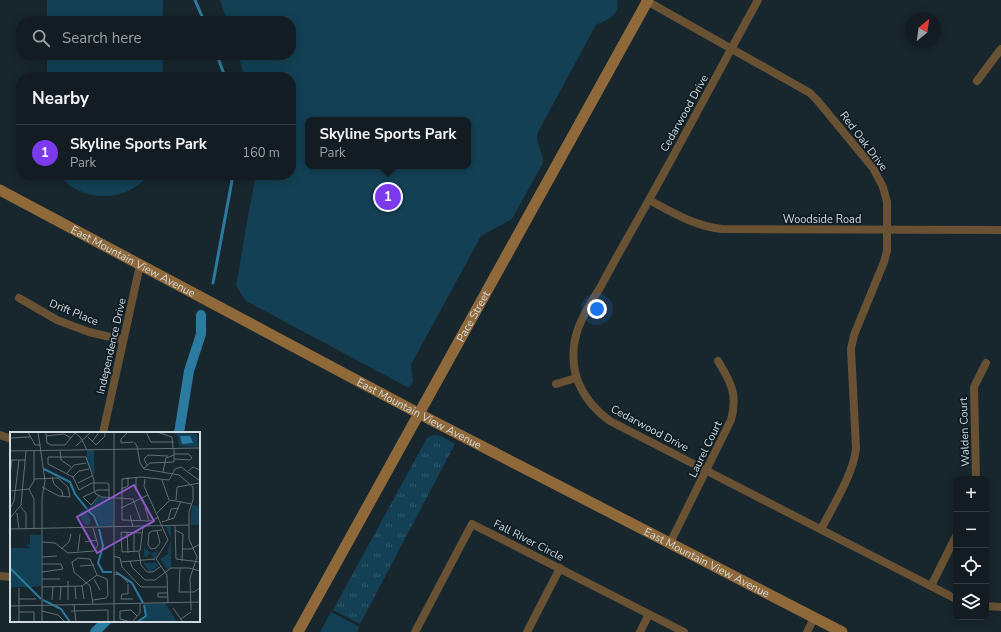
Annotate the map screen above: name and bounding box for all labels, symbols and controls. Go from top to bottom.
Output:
north arrow [905,12,941,48]
search box [16,16,296,60]
icon: search [30,27,52,49]
text: Search here [62,28,142,48]
street label: Cedarwood Drive [657,72,712,155]
text: Nearby [32,87,89,110]
street label: Red Oak Drive [836,108,891,174]
popup [305,117,471,169]
text: Skyline Sports Park [320,124,456,144]
text: Skyline Sports Park [70,134,207,154]
text: 1 [41,144,49,162]
text: 160 m [242,144,280,162]
text: Park [320,144,346,162]
text: Park [70,154,96,172]
pin: 1 [375,182,401,212]
street label: Woodside Road [783,212,861,227]
street label: East Mountain View Avenue [68,222,198,301]
street label: Pace Street [453,288,494,345]
street label: Drift Place [47,296,101,329]
street label: Independence Drive [93,296,130,396]
your location [587,299,607,319]
street label: East Mountain View Avenue [354,375,484,453]
street label: Walden Court [956,397,973,467]
street label: Cedarwood Drive [608,402,691,455]
street label: Laurel Court [685,418,726,480]
inset map [10,432,200,622]
map controls [953,476,989,620]
button: + [953,476,989,512]
button: − [953,512,989,548]
street label: Fall River Circle [491,516,567,565]
street label: East Mountain View Avenue [642,524,772,601]
button: locate [953,548,989,584]
button: layers [953,584,989,620]

